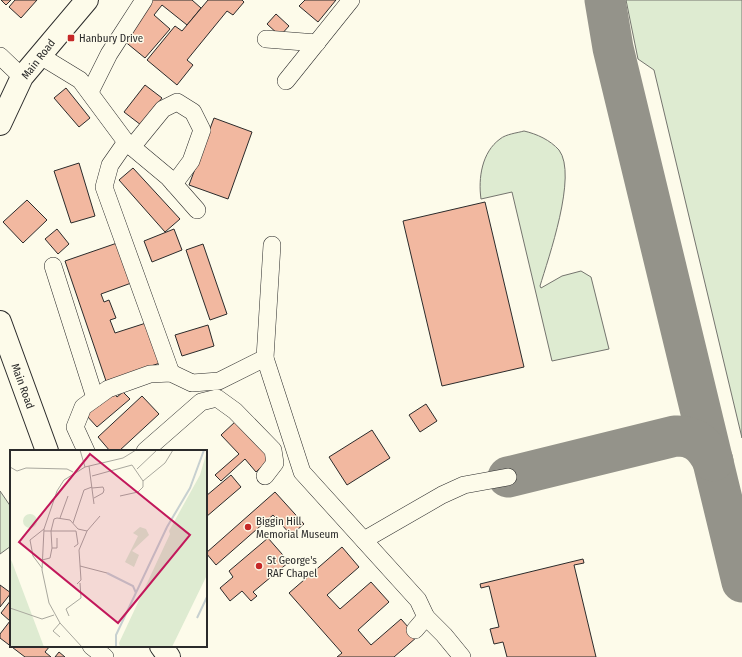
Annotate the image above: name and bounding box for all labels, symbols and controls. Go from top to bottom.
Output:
place label: Hanbury Drive [79,32,143,45]
marker: Hanbury Drive [66,33,76,43]
street label: Main Road [19,37,58,82]
street label: Main Road [8,362,37,411]
inset map [10,450,207,647]
place label: Biggin Hill Memorial Museum [256,515,339,541]
marker: Biggin Hill Memorial Museum [243,522,253,532]
place label: St George's RAF Chapel [267,554,317,580]
marker: St George's RAF Chapel [254,561,264,571]

